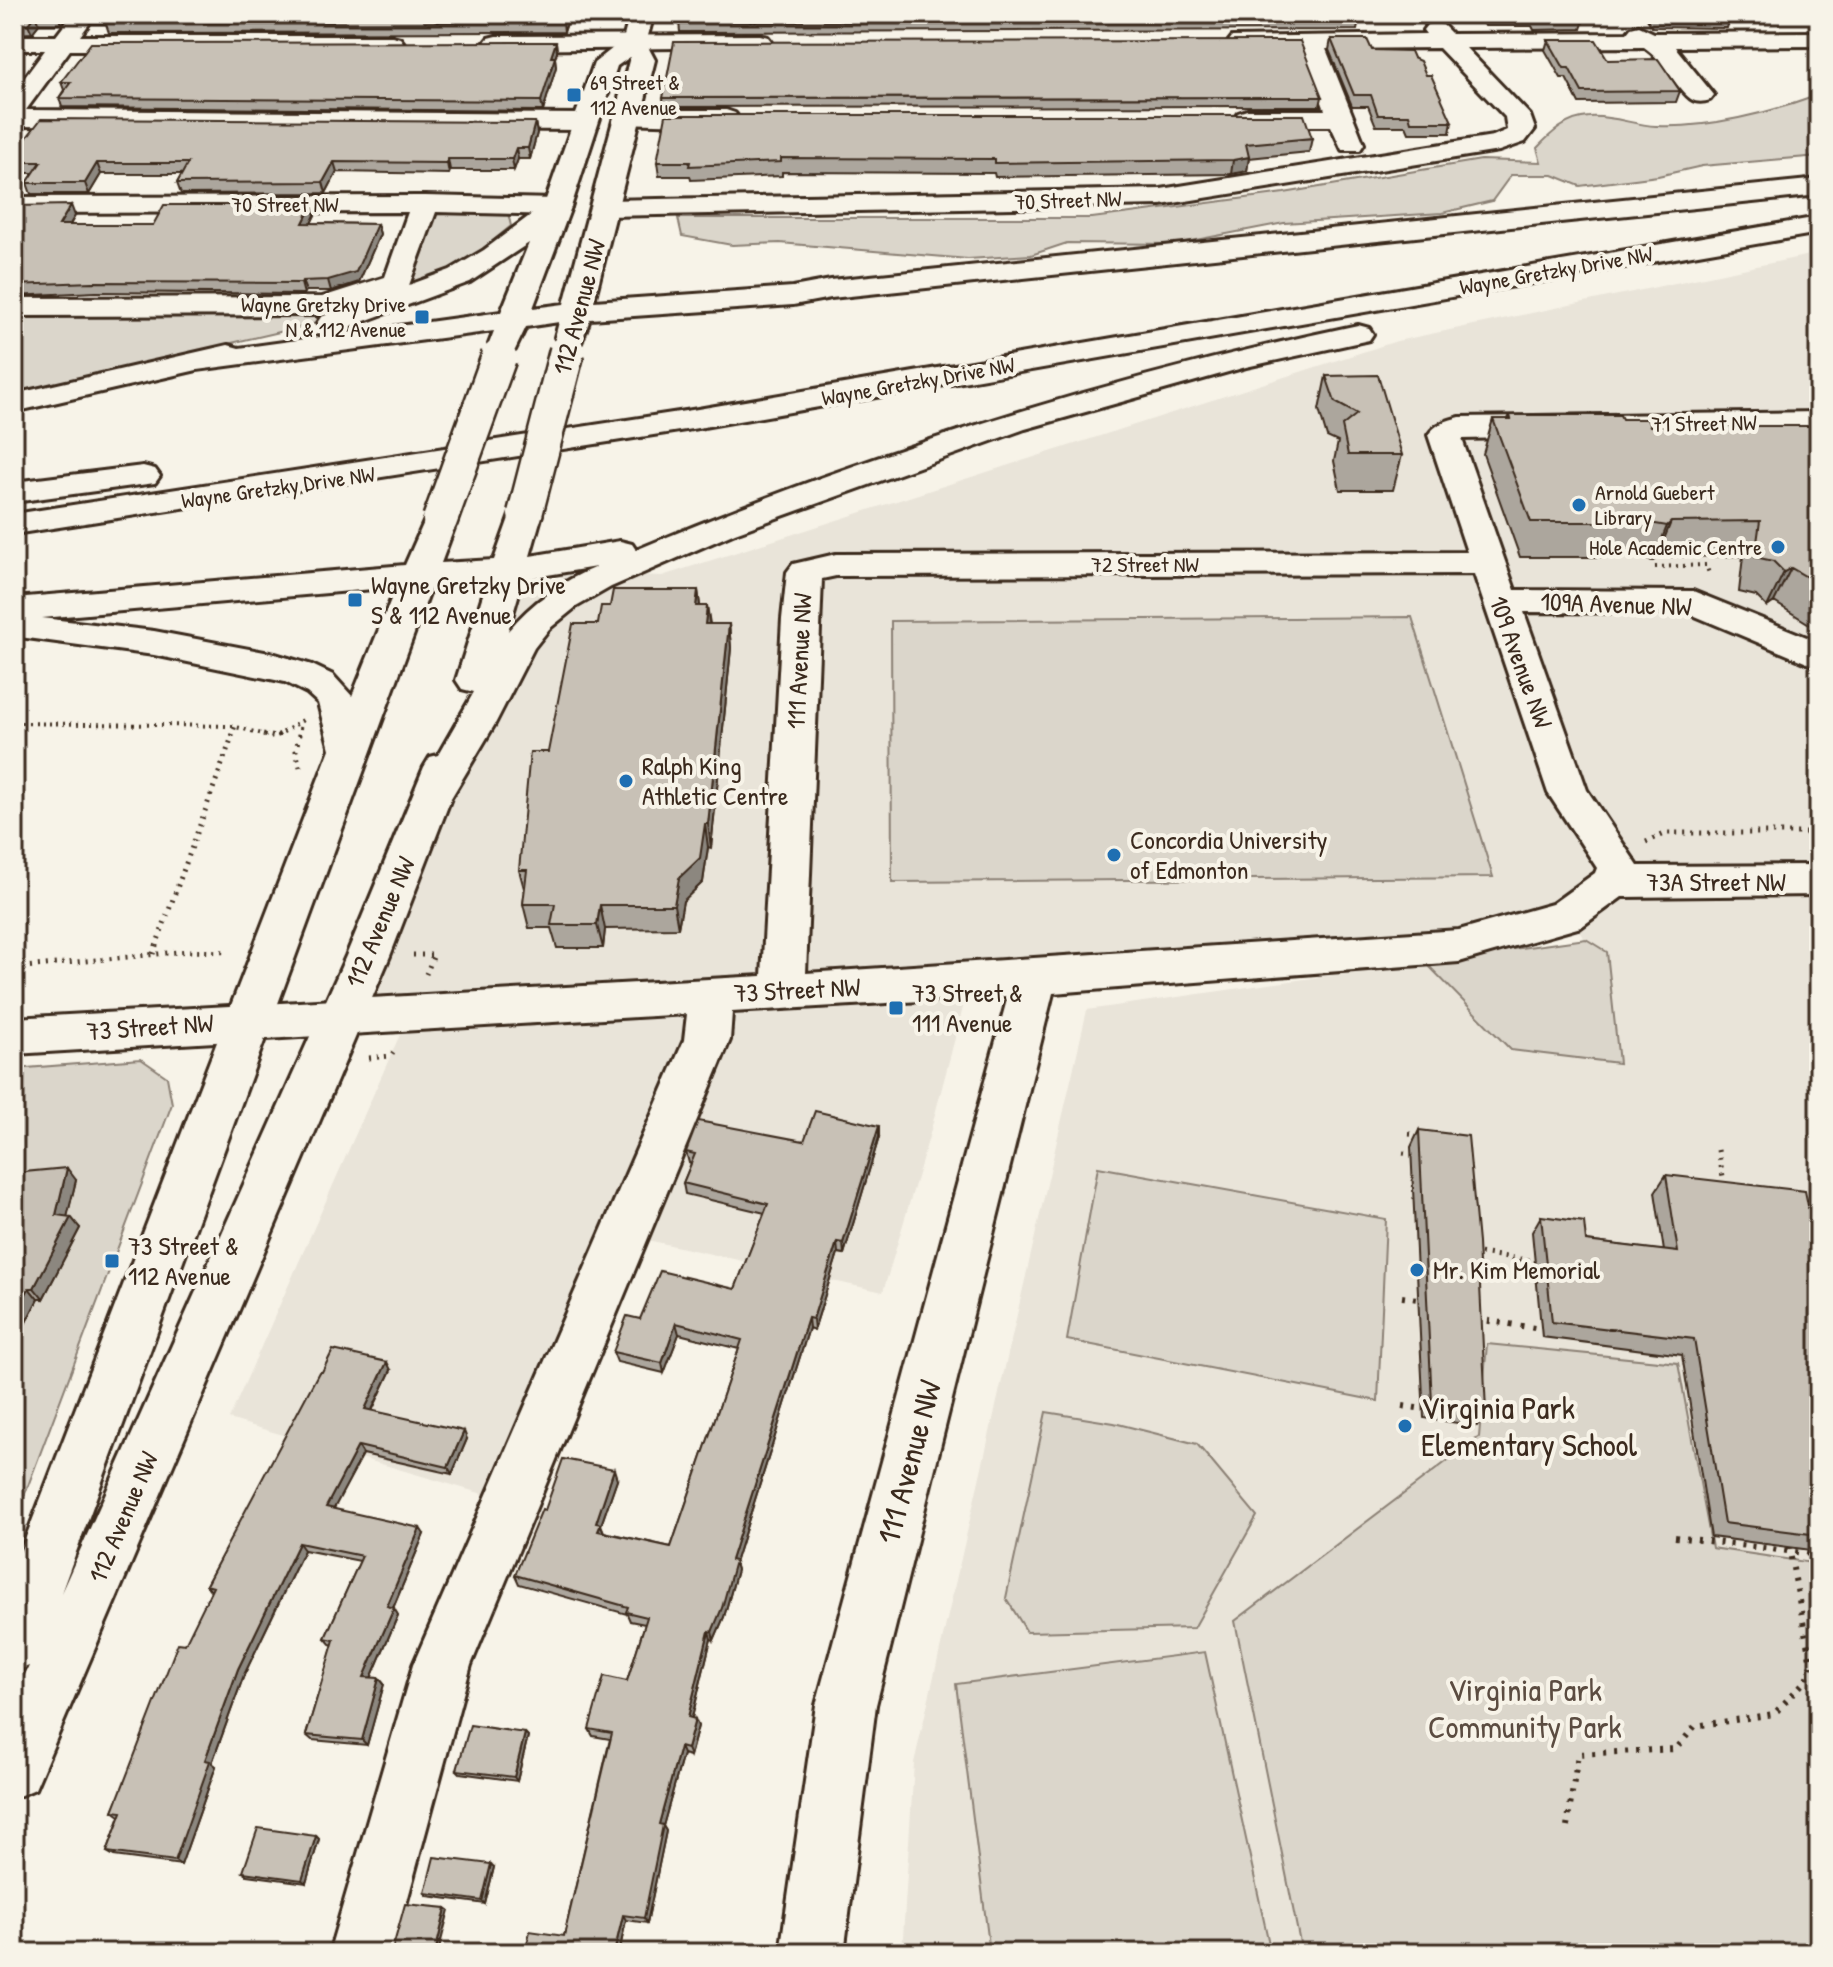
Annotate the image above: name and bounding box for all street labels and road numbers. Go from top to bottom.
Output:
street label: 70 Street NW [1014,183,1123,217]
street label: 70 Street NW [231,189,339,219]
street label: 112 Avenue NW [544,235,613,378]
street label: Wayne Gretzky Drive NW [1457,238,1655,302]
street label: Wayne Gretzky Drive NW [819,349,1017,413]
street label: 71 Street NW [1651,407,1757,439]
street label: Wayne Gretzky Drive NW [179,458,377,515]
street label: 72 Street NW [1091,549,1199,579]
street label: 109A Avenue NW [1540,583,1692,624]
street label: 109 Avenue NW [1481,591,1562,733]
street label: 111 Avenue NW [777,592,820,730]
street label: 112 Avenue NW [336,851,423,993]
street label: 73A Street NW [1646,864,1786,899]
street label: 73 Street NW [733,969,861,1010]
street label: 73 Street NW [85,1005,214,1048]
street label: 111 Avenue NW [866,1375,951,1548]
street label: 112 Avenue NW [79,1446,166,1588]

